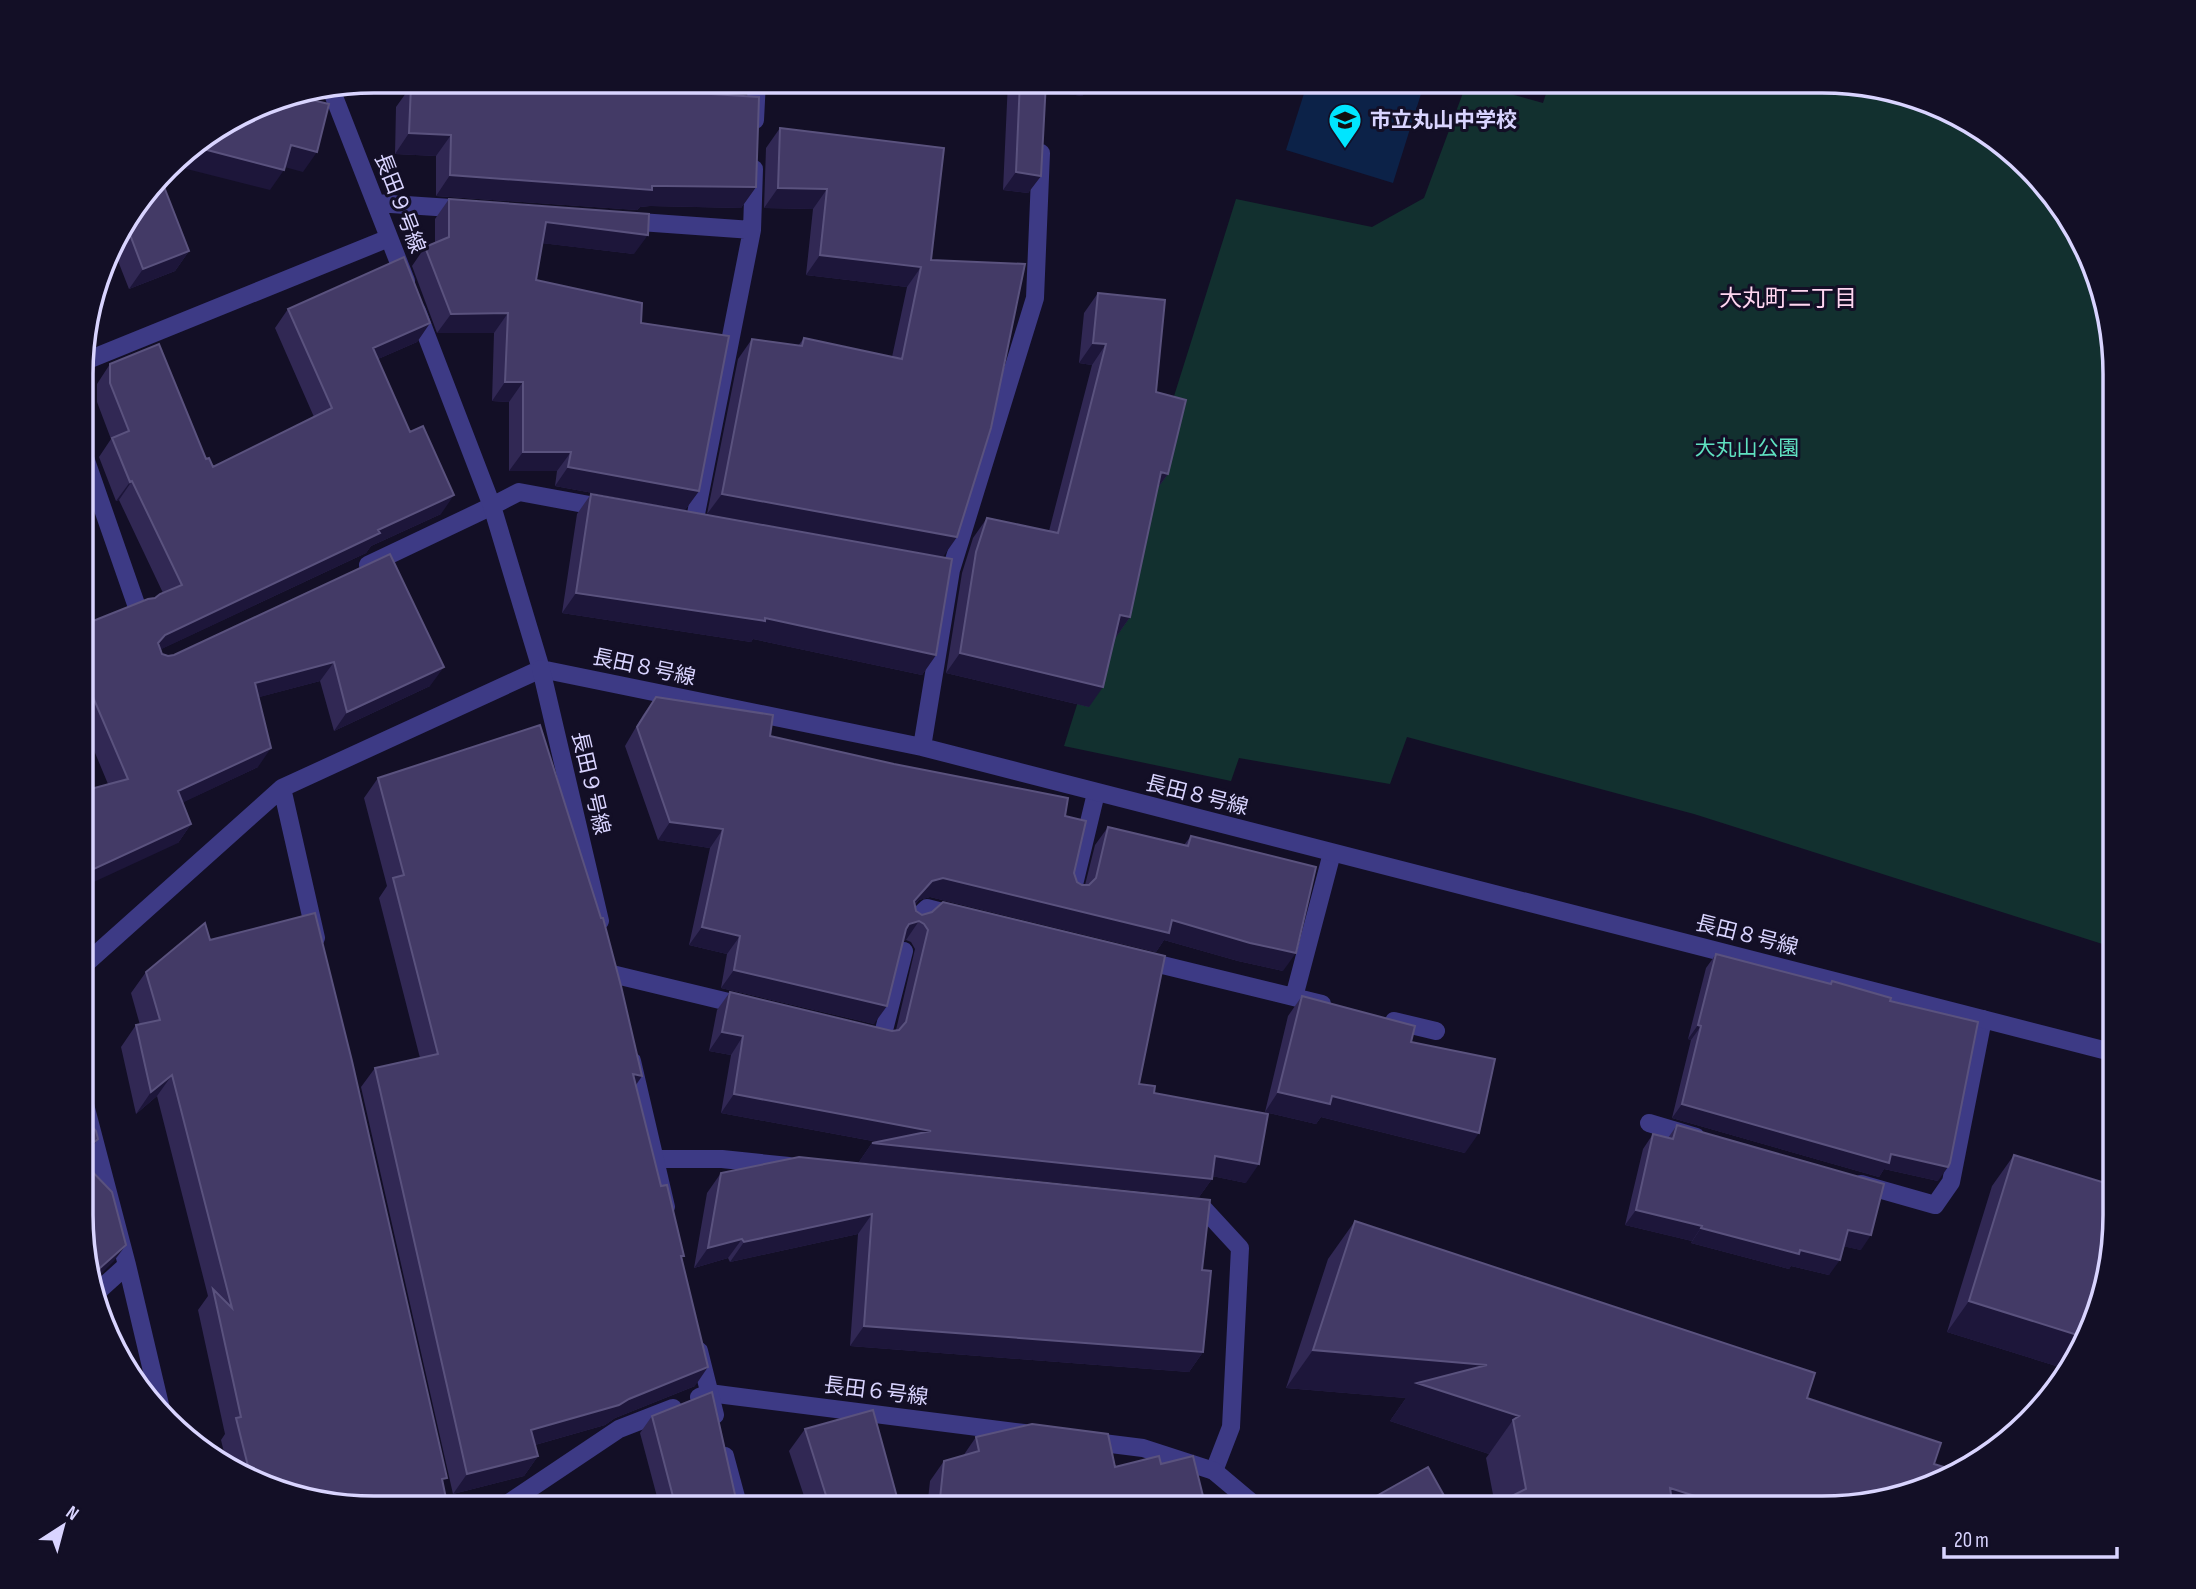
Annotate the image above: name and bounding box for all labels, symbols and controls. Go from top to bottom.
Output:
school or university icon: 市立丸山中学校 [1326,101,1364,150]
place label: 市立丸山中学校 [1370,108,1517,133]
street label: 長田９号線 [369,150,430,257]
district label: 大丸町二丁目 [1719,285,1857,313]
park label: 大丸山公園 [1695,436,1800,461]
street label: 長田８号線 [590,644,698,691]
street label: 長田９号線 [567,729,615,837]
street label: 長田８号線 [1143,771,1251,820]
street label: 長田８号線 [1693,911,1801,960]
street label: 長田６号線 [822,1373,930,1410]
north arrow [28,1491,98,1561]
text: N [61,1501,83,1526]
scale bar [1944,1516,2117,1560]
text: 20 m [1954,1528,1989,1553]

